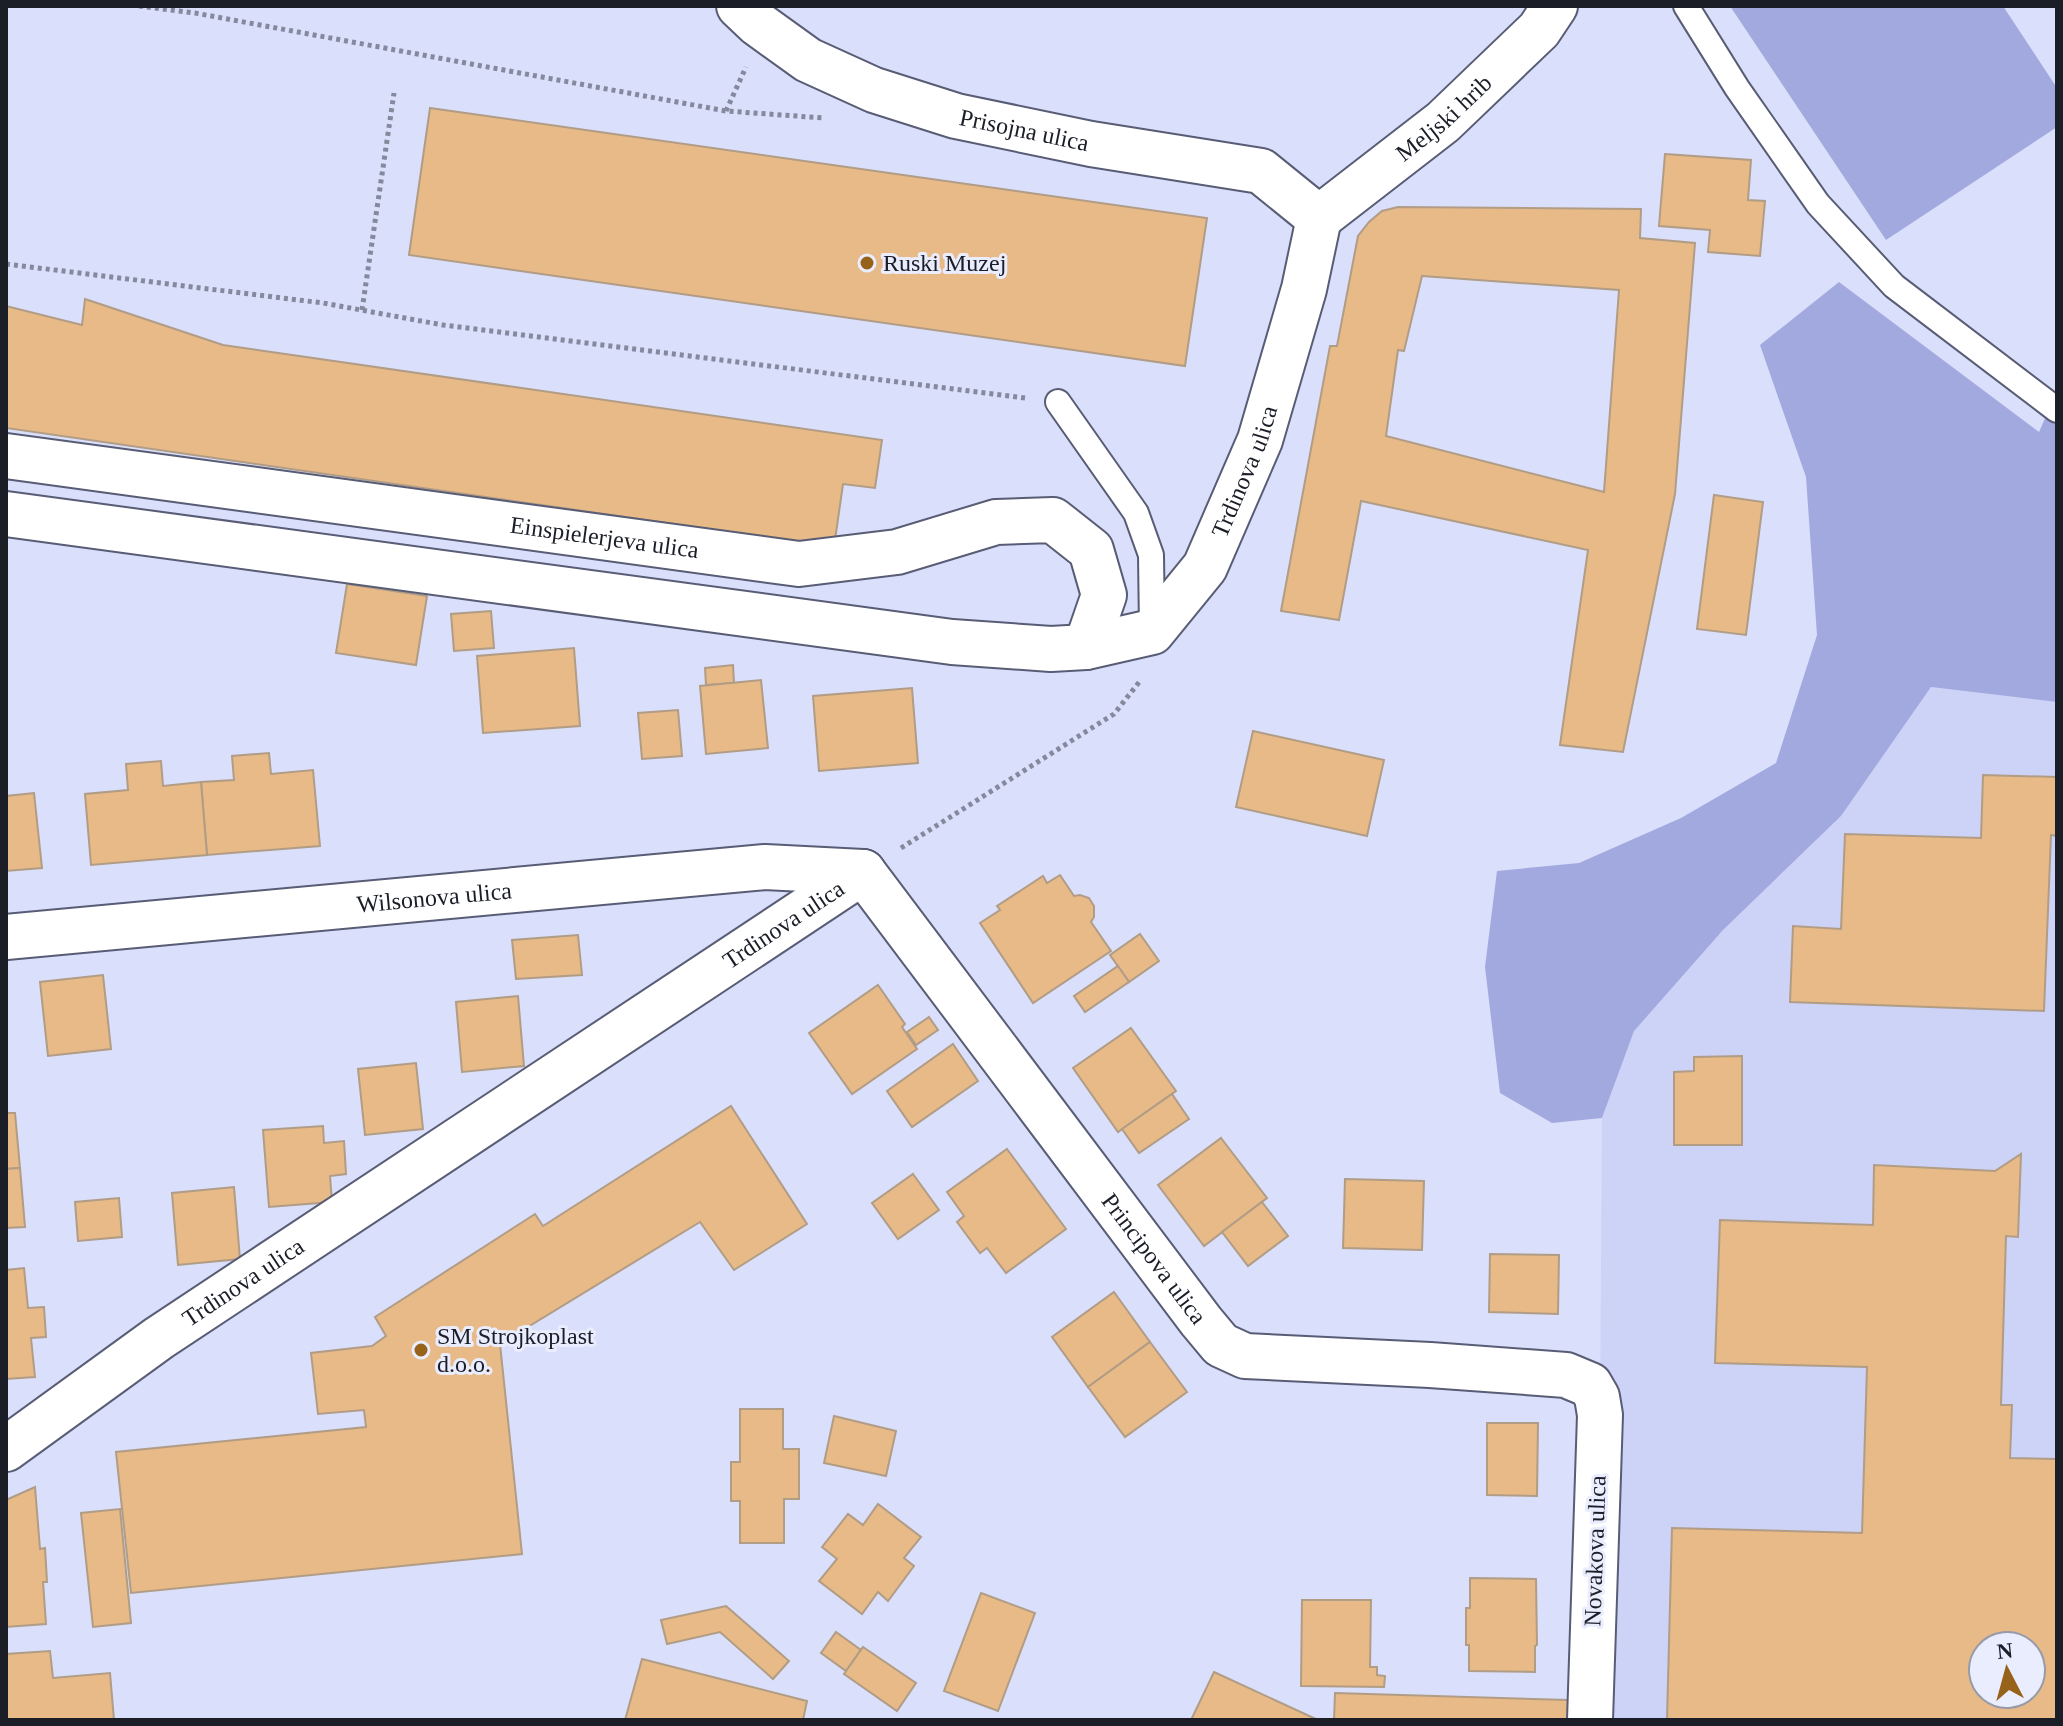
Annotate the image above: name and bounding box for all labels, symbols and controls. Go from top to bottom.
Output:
street label: Meljski hrib [1391,70,1497,166]
street label: Prisojna ulica [957,104,1092,156]
place label: Ruski Muzej [883,250,1006,276]
marker: Ruski Muzej [858,254,876,272]
street label: Trdinova ulica [1206,402,1282,541]
street label: Einspielerjeva ulica [509,512,701,563]
street label: Trdinova ulica [718,875,849,974]
street label: Wilsonova ulica [355,877,513,918]
street label: Principova ulica [1097,1188,1212,1329]
street label: Trdinova ulica [178,1233,309,1332]
place label: SM Strojkoplast d.o.o. [437,1323,594,1377]
marker: SM Strojkoplast d.o.o. [412,1341,430,1359]
street label: Novakova ulica [1579,1475,1611,1627]
north arrow [1967,1630,2047,1710]
text: N [1996,1637,2014,1664]

